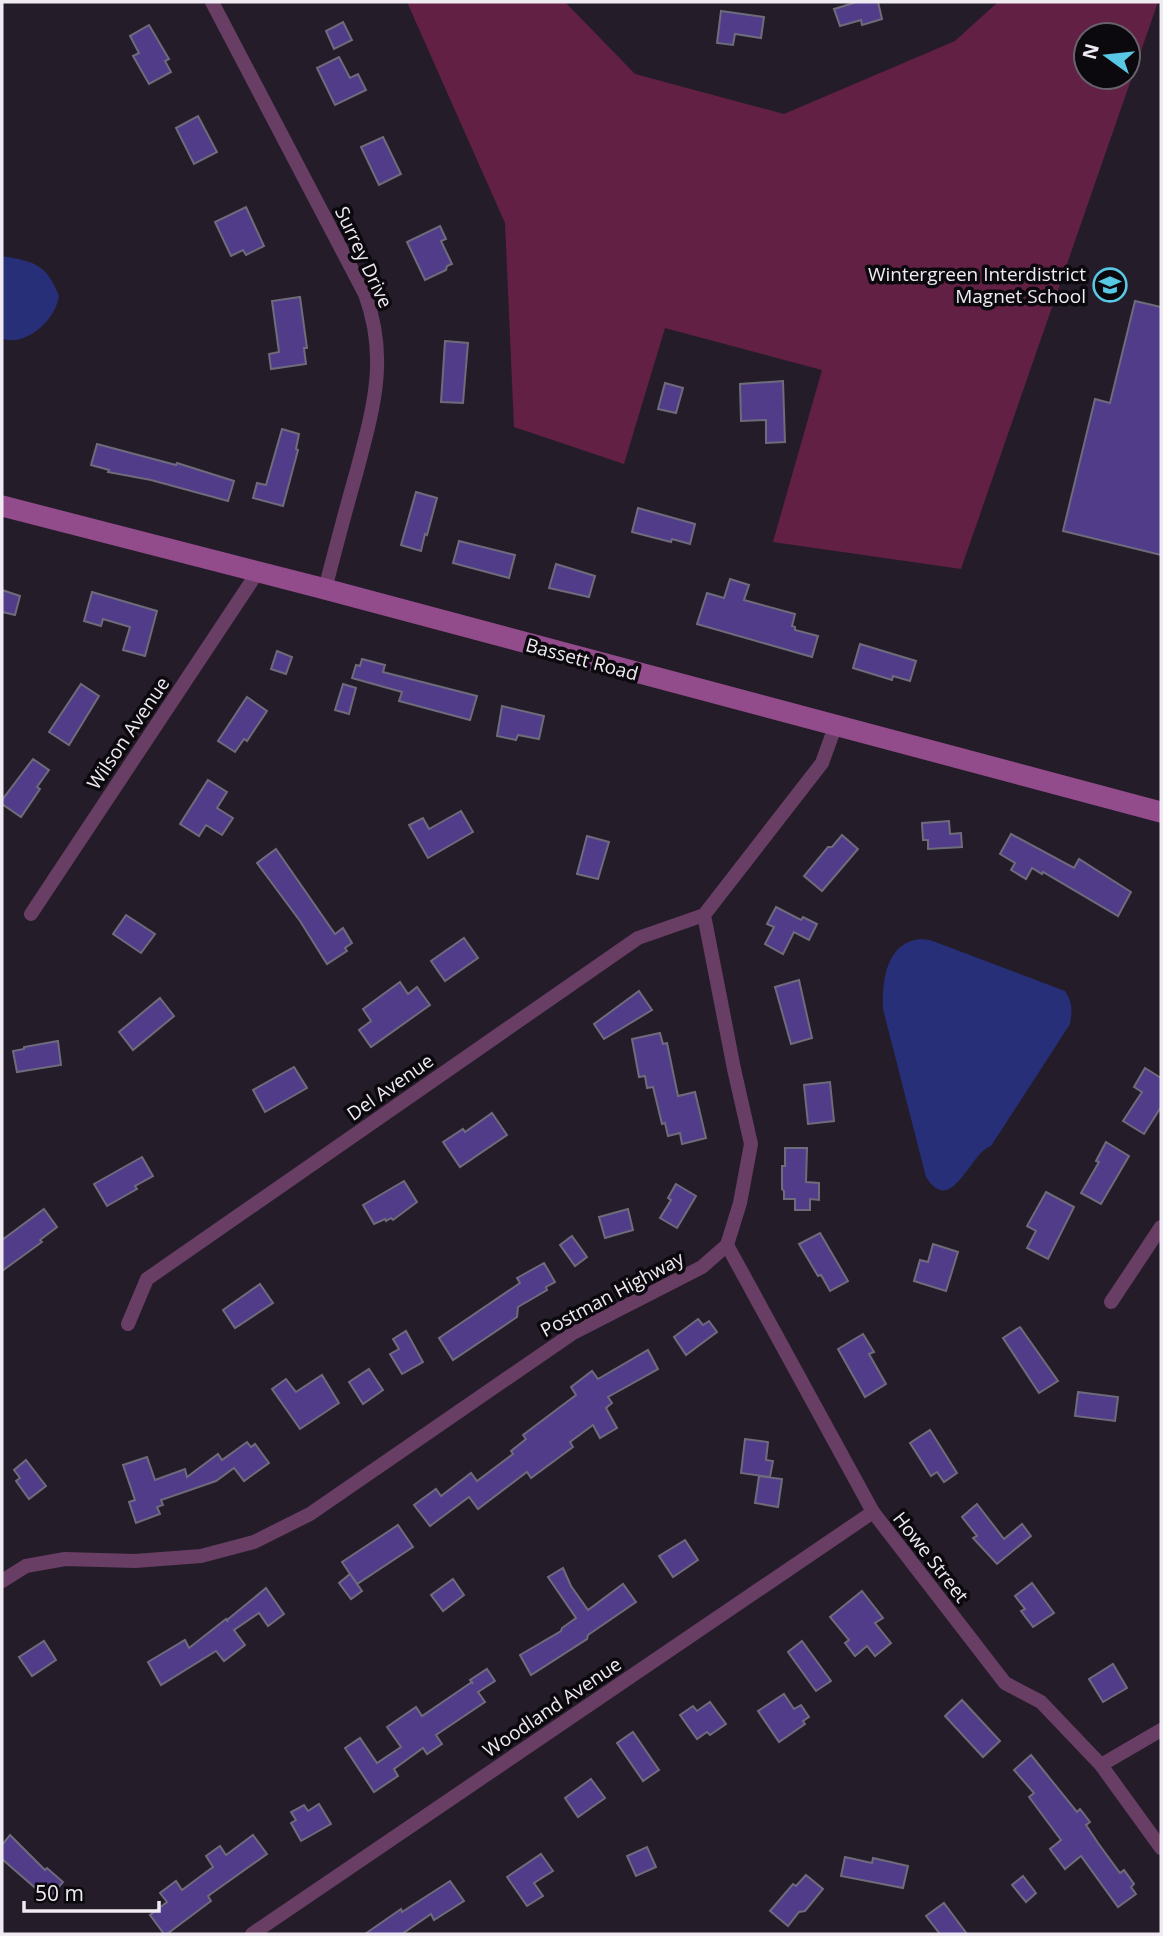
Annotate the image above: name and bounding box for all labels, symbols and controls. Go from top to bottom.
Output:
north arrow [1072,21,1142,91]
text: N [1076,41,1105,62]
street label: Surrey Drive [329,202,399,312]
place label: Wintergreen Interdistrict Magnet School [868,261,1086,309]
school or university icon: Wintergreen Interdistrict Magnet School [1091,266,1129,304]
street label: Bassett Road [523,632,641,686]
street label: Wilson Avenue [81,672,175,794]
street label: Del Avenue [341,1048,439,1126]
street label: Postman Highway [536,1245,689,1343]
street label: Howe Street [887,1506,975,1608]
street label: Woodland Avenue [478,1651,626,1763]
scale bar [24,1870,159,1914]
text: 50 m [35,1879,84,1907]

